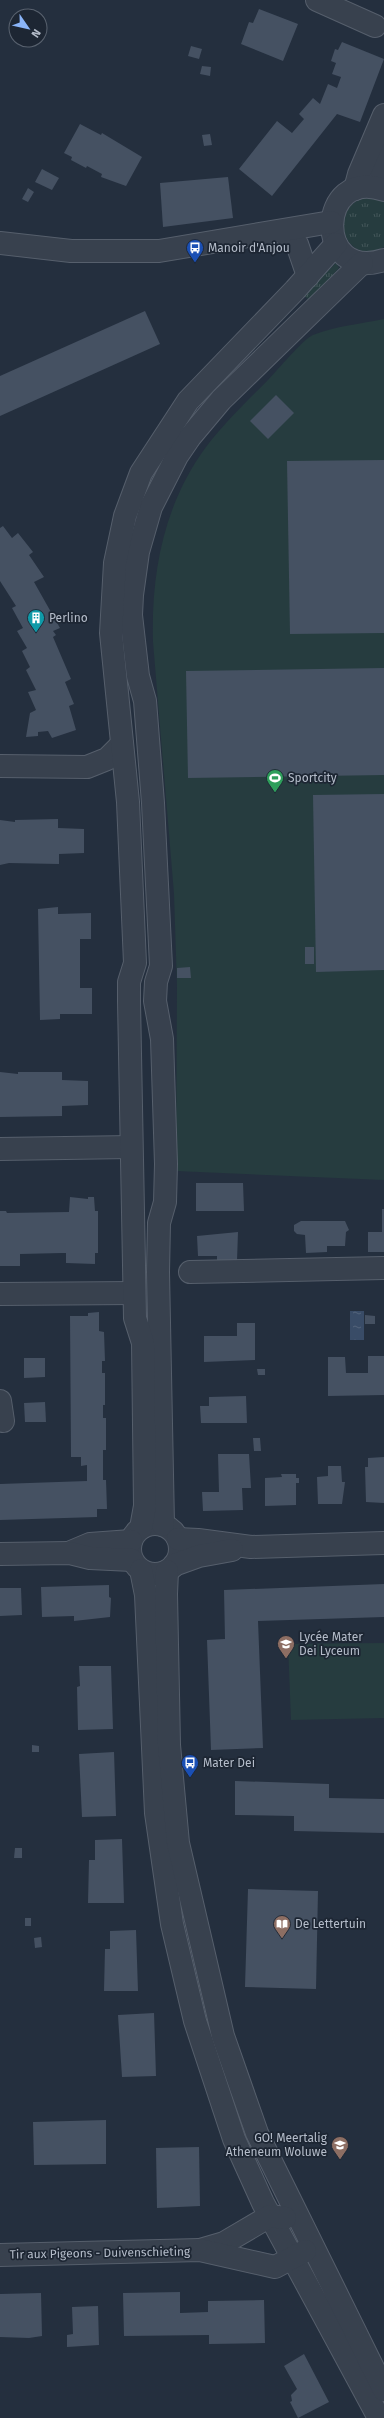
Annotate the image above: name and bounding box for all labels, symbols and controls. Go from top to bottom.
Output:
north arrow [8,8,48,48]
text: N [28,27,43,40]
bus stop icon: Manoir d'Anjou [185,238,205,263]
place label: Manoir d'Anjou [208,241,290,255]
building icon: Perlino [26,608,46,633]
place label: Perlino [49,611,88,625]
sports icon: Sportcity [265,768,285,793]
place label: Sportcity [288,771,337,785]
place label: Lycée Mater Dei Lyceum [299,1630,363,1658]
school or university icon: Lycée Mater Dei Lyceum [276,1634,296,1659]
bus stop icon: Mater Dei [180,1753,200,1778]
place label: Mater Dei [203,1756,255,1770]
library icon: De Lettertuin [272,1914,292,1939]
place label: De Lettertuin [295,1917,366,1931]
place label: GO! Meertalig Atheneum Woluwe [226,2131,328,2159]
school or university icon: GO! Meertalig Atheneum Woluwe [330,2135,350,2160]
street label: Tir aux Pigeons - Duivenschieting [10,2244,191,2262]

